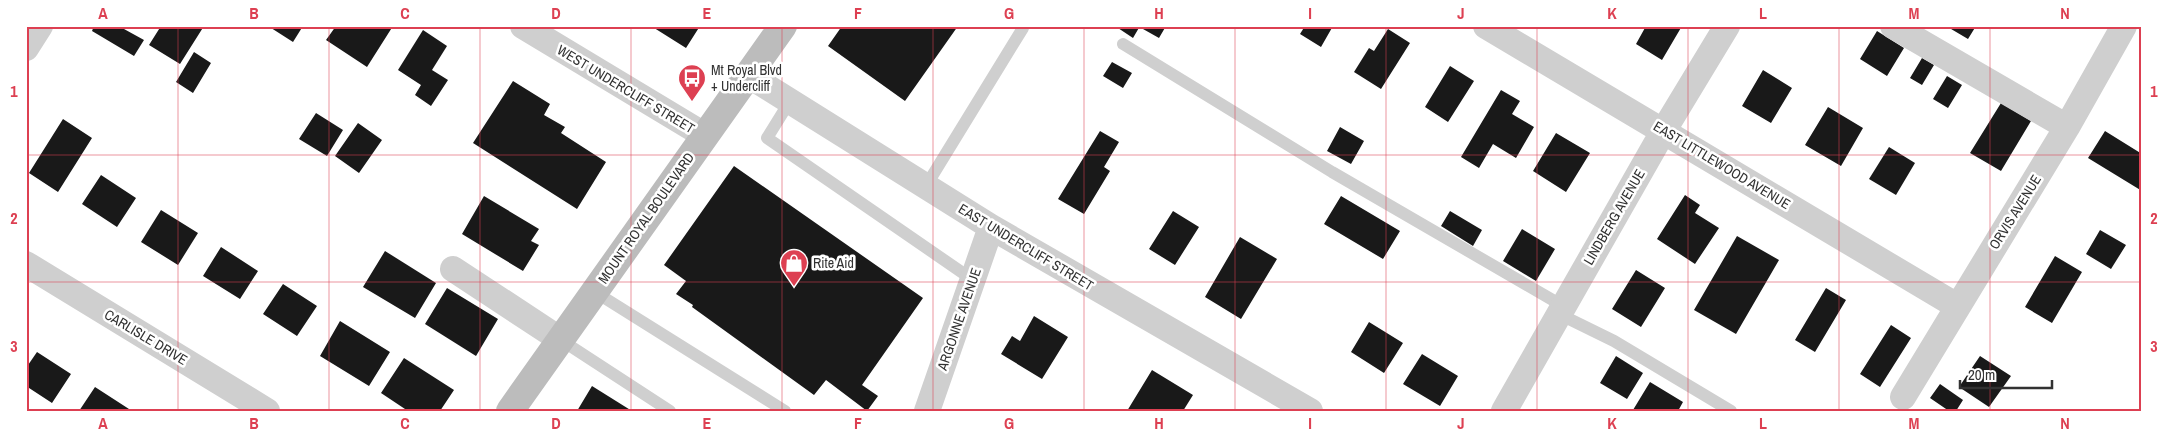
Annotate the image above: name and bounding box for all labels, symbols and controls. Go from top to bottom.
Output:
text: A [98,2,108,24]
text: B [249,2,259,24]
text: C [400,2,410,24]
text: D [551,2,561,24]
text: E [703,2,712,24]
text: F [854,2,862,24]
text: G [1004,2,1014,24]
text: H [1154,2,1164,24]
text: I [1308,2,1312,24]
text: J [1457,2,1465,24]
text: K [1607,2,1617,24]
text: L [1759,2,1767,24]
text: M [1909,2,1920,24]
text: N [2060,2,2070,24]
street label: WEST UNDERCLIFF STREET [554,41,698,137]
place label: Mt Royal Blvd + Undercliff [711,61,782,95]
bus stop icon: Mt Royal Blvd + Undercliff [677,63,707,102]
text: 1 [10,80,18,102]
text: 1 [2150,80,2158,102]
street label: EAST LITTLEWOOD AVENUE [1650,117,1794,213]
street label: MOUNT ROYAL BOULEVARD [594,149,698,287]
street label: LINDBERG AVENUE [1579,166,1649,268]
street label: ORVIS AVENUE [1985,171,2045,253]
street label: EAST UNDERCLIFF STREET [955,200,1097,294]
text: 2 [10,207,18,229]
text: 2 [2150,207,2158,229]
shop icon: Rite Aid [779,248,809,287]
place label: Rite Aid [813,254,854,272]
street label: ARGONNE AVENUE [933,265,985,373]
street label: CARLISLE DRIVE [101,305,191,369]
text: 3 [10,335,18,357]
text: 3 [2150,335,2158,357]
scale bar [1960,357,2053,389]
text: 20 m [1968,364,1995,385]
text: A [98,412,108,434]
text: B [249,412,259,434]
text: C [400,412,410,434]
text: D [551,412,561,434]
text: E [703,412,712,434]
text: F [854,412,862,434]
text: G [1004,412,1014,434]
text: H [1154,412,1164,434]
text: I [1308,412,1312,434]
text: J [1457,412,1465,434]
text: K [1607,412,1617,434]
text: L [1759,412,1767,434]
text: M [1909,412,1920,434]
text: N [2060,412,2070,434]

